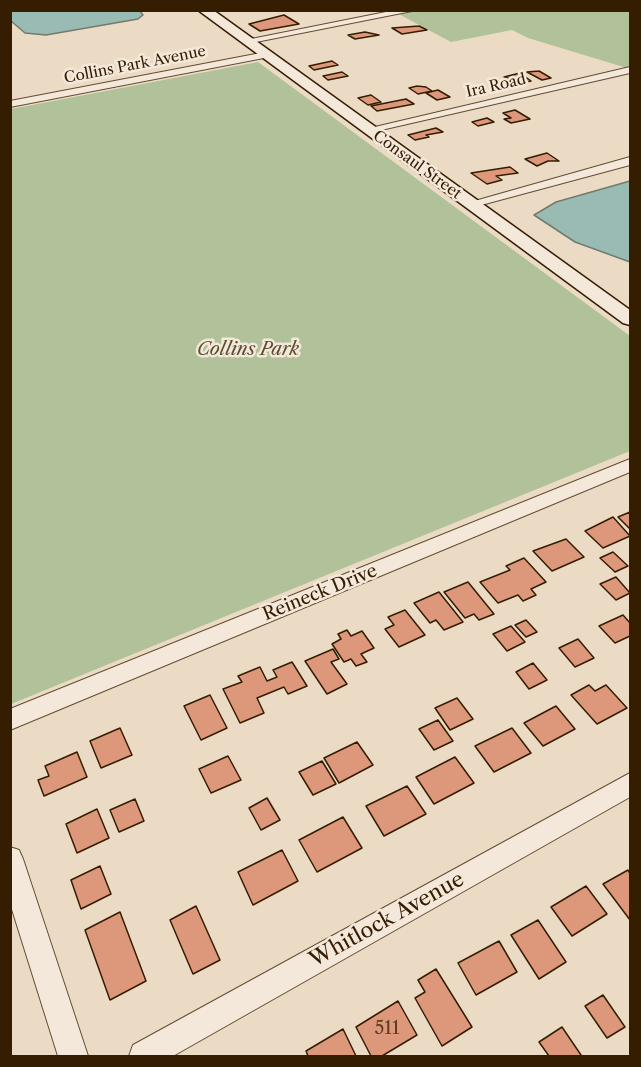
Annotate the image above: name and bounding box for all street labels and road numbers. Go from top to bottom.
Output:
street label: Collins Park Avenue [63,42,207,88]
street label: Ira Road [464,70,528,102]
street label: Consaul Street [369,127,465,203]
street label: Reineck Drive [260,560,380,626]
street label: Whitlock Avenue [305,867,469,973]

